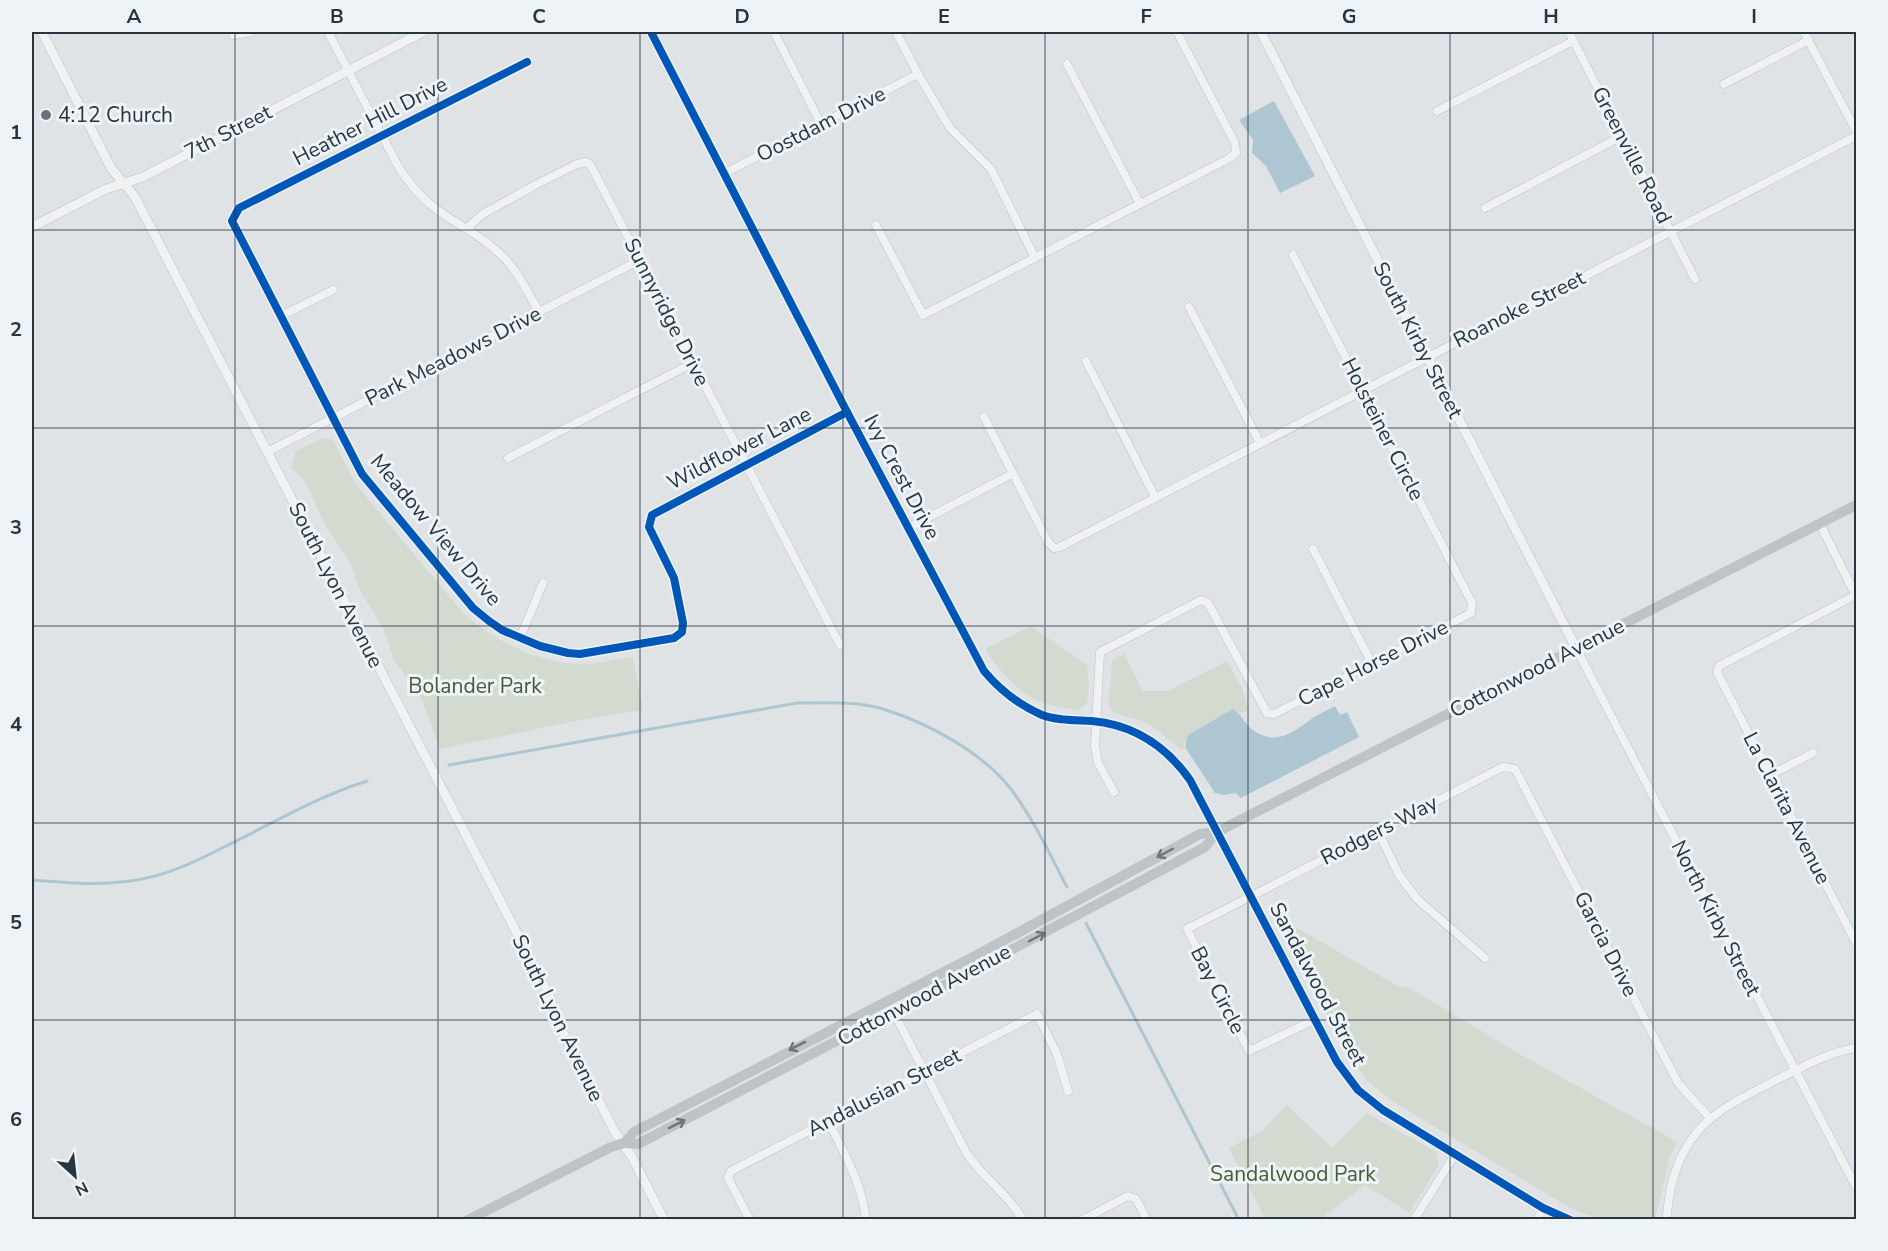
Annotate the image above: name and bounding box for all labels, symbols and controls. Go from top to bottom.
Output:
text: A [127,3,142,30]
text: B [330,3,344,30]
text: C [532,3,546,30]
text: D [734,3,750,30]
text: E [938,3,950,30]
text: F [1140,3,1152,30]
text: G [1342,3,1356,30]
text: H [1543,3,1559,30]
text: I [1751,3,1757,30]
street label: Heather Hill Drive [288,70,452,172]
street label: Oostdam Drive [752,79,890,169]
street label: Greenville Road [1585,82,1679,228]
street label: 7th Street [180,98,277,166]
place label: 4:12 Church [58,101,173,129]
marker: 4:12 Church [39,108,53,122]
text: 1 [10,119,22,146]
street label: Sunnyridge Drive [618,233,716,391]
street label: South Kirby Street [1366,257,1470,424]
street label: Roanoke Street [1448,263,1590,354]
street label: Park Meadows Drive [360,299,546,413]
text: 2 [10,316,22,343]
street label: Holsteiner Circle [1335,353,1431,505]
street label: Wildflower Lane [662,400,816,496]
street label: Ivy Crest Drive [857,409,947,545]
street label: Meadow View Drive [364,448,508,612]
street label: South Lyon Avenue [282,497,390,673]
text: 3 [10,514,22,541]
street label: Cottonwood Avenue [1445,612,1629,724]
street label: Cape Horse Drive [1293,613,1453,713]
park label: Bolander Park [408,672,542,700]
text: 4 [10,711,22,738]
street label: La Clarita Avenue [1737,727,1837,889]
street label: Rodgers Way [1316,788,1442,871]
street label: North Kirby Street [1665,835,1768,1001]
one-way arrow [1157,848,1175,859]
street label: Garcia Drive [1567,887,1645,1001]
street label: Sandalwood Street [1263,897,1373,1071]
text: 5 [10,909,22,936]
street label: South Lyon Avenue [505,930,611,1106]
one-way arrow [1027,931,1045,942]
street label: Cottonwood Avenue [832,937,1016,1053]
street label: Bay Circle [1184,941,1252,1039]
one-way arrow [789,1041,807,1052]
street label: Andalusian Street [802,1041,966,1143]
text: 6 [10,1106,22,1133]
one-way arrow [668,1117,686,1129]
north arrow [45,1146,105,1206]
park label: Sandalwood Park [1210,1160,1376,1188]
text: N [71,1176,92,1201]

